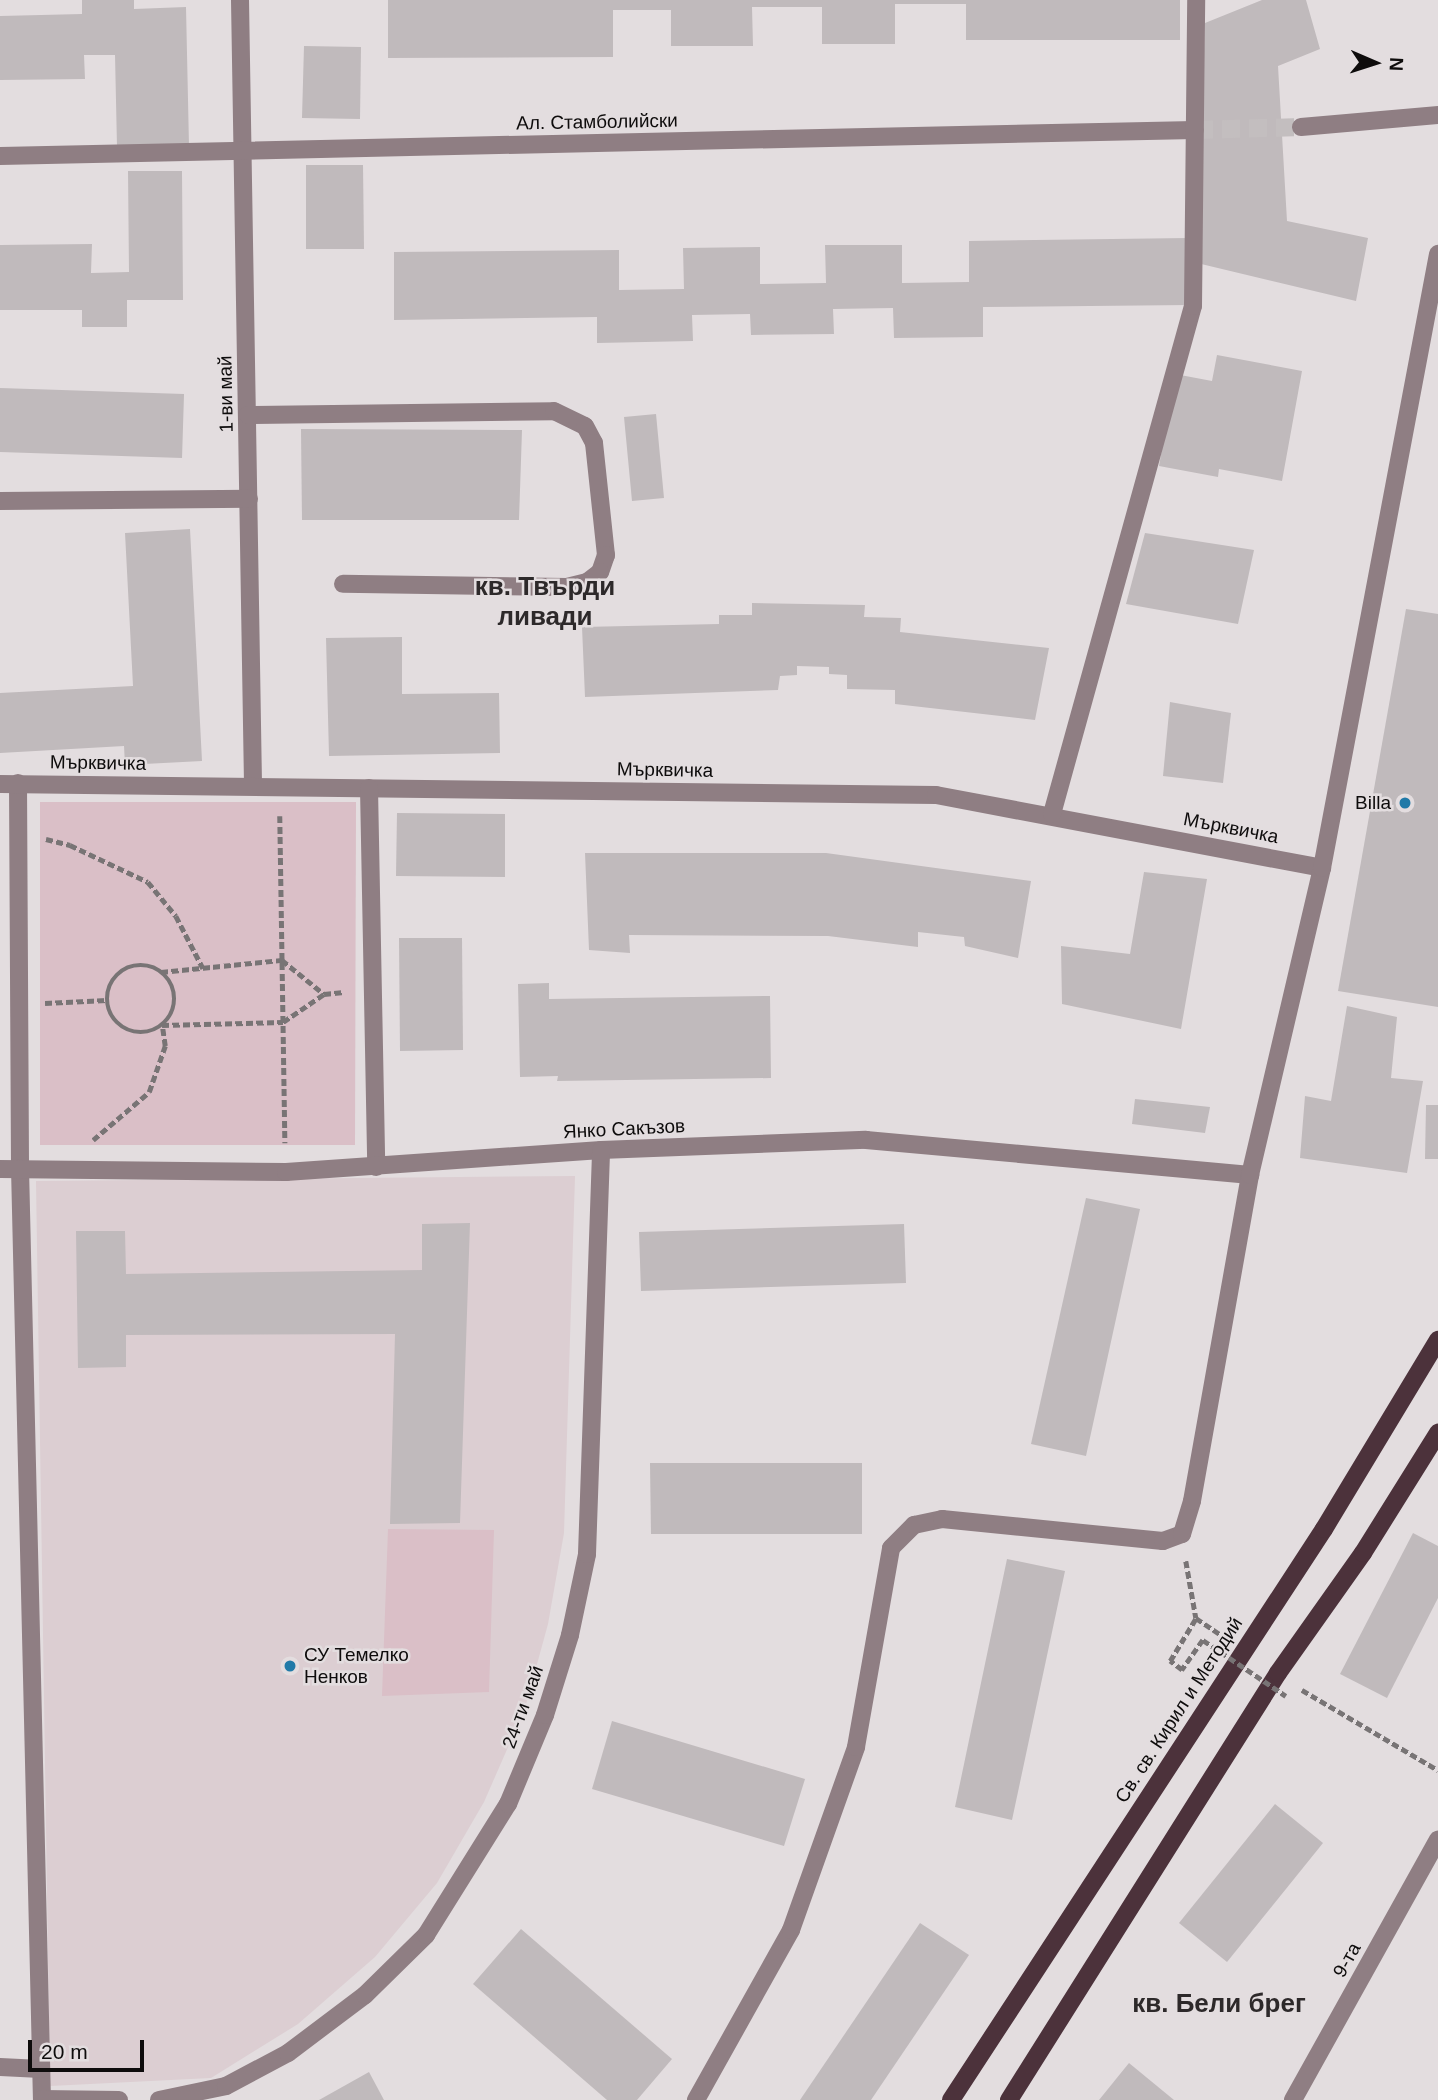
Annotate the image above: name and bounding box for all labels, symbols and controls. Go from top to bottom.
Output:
north arrow [1340,28,1410,98]
text: N [1386,57,1407,72]
street label: Ал. Стамболийски [516,109,678,135]
street label: 1-ви май [214,355,238,433]
district label: кв. Твърди ливади [475,571,615,632]
street label: Мърквичка [50,751,146,775]
street label: Мърквичка [617,758,713,782]
place label: Billa [1355,792,1391,814]
marker: Billa [1397,795,1413,811]
street label: Мърквичка [1181,808,1281,848]
street label: Янко Сакъзов [562,1114,686,1144]
street label: Св. св. Кирил и Методий [1110,1613,1248,1807]
place label: СУ Темелко Ненков [304,1644,409,1688]
marker: СУ Темелко Ненков [282,1658,298,1674]
street label: 24-ти май [498,1663,548,1751]
street label: 9-та [1328,1939,1366,1981]
district label: кв. Бели брег [1132,1988,1306,2020]
scale bar [32,2026,147,2070]
text: 20 m [41,2040,88,2063]

